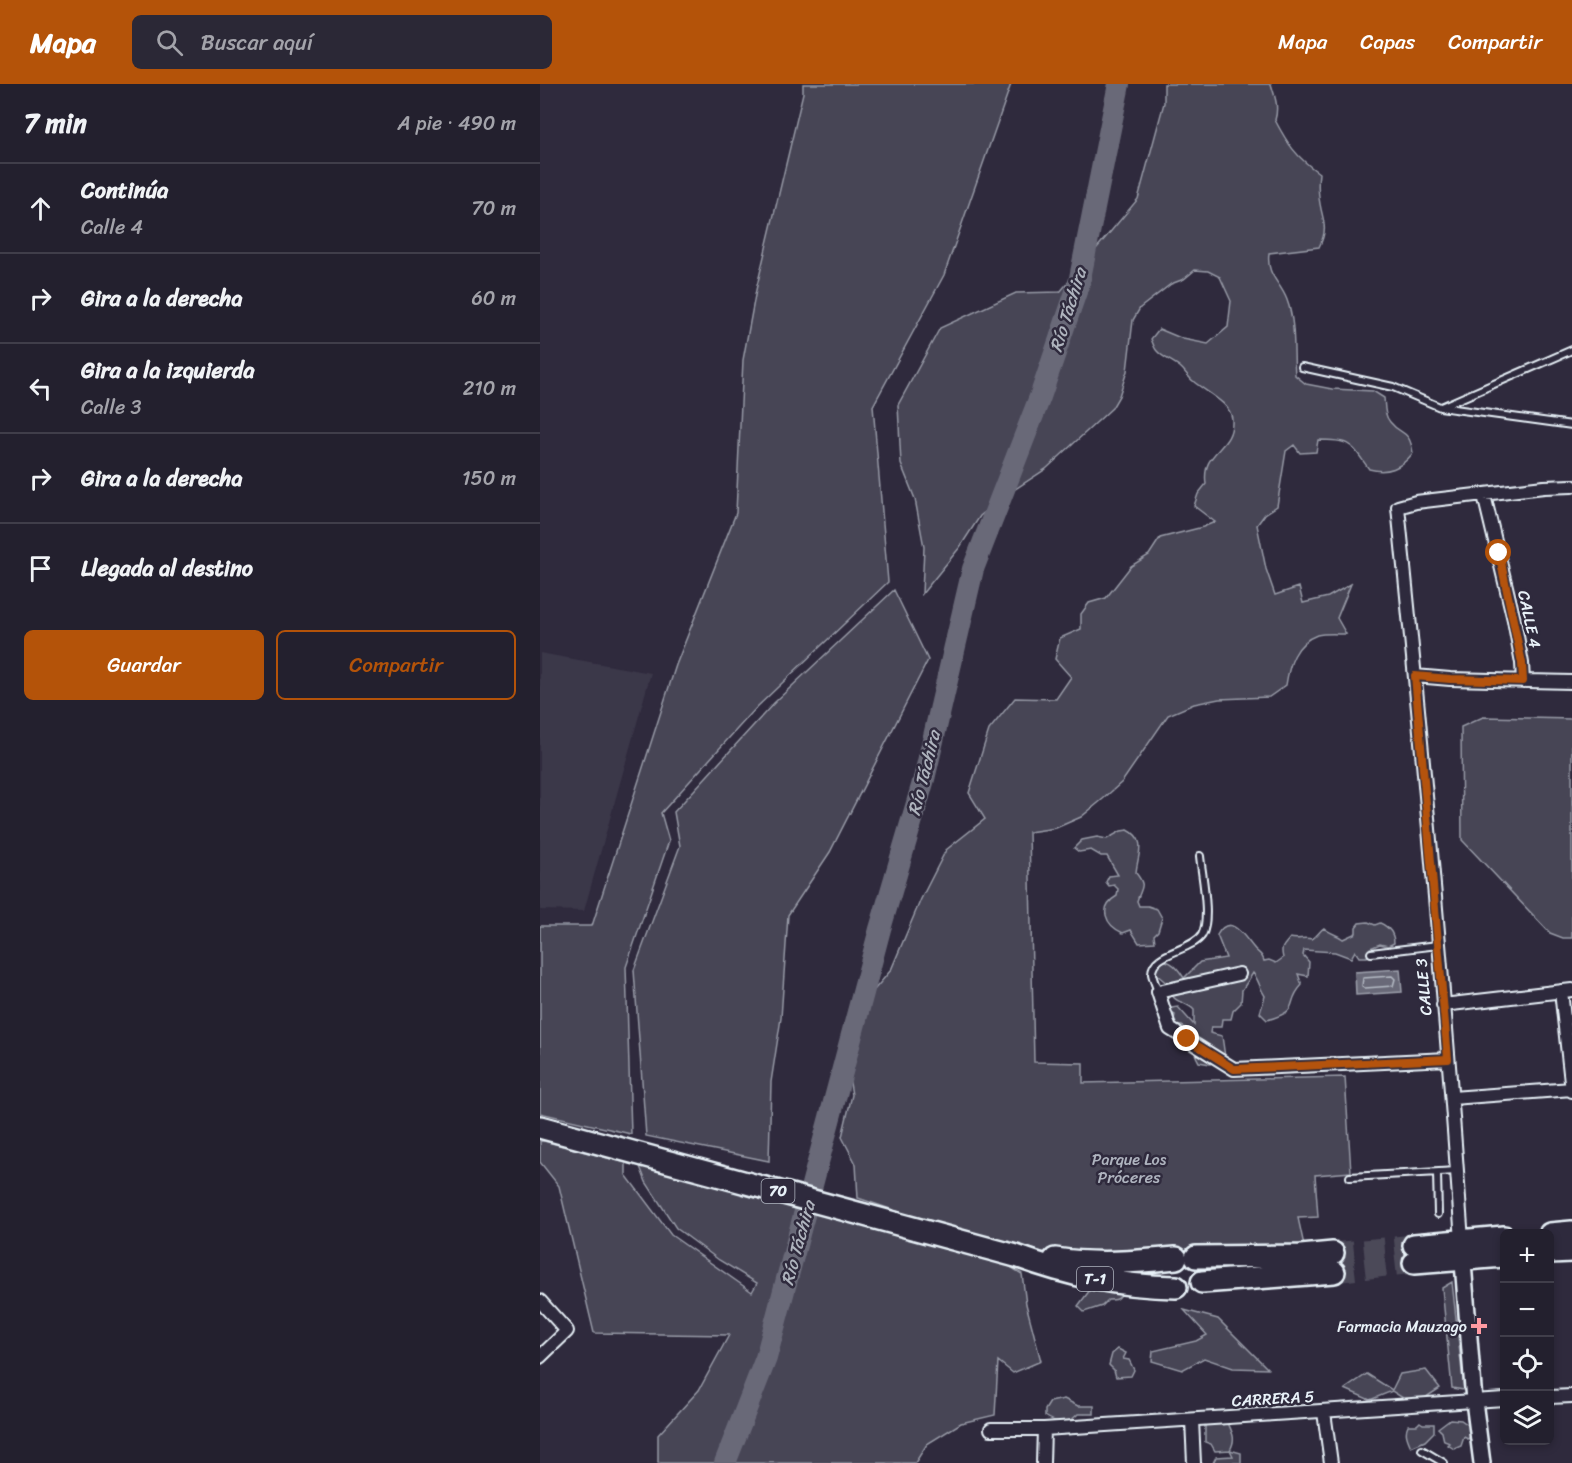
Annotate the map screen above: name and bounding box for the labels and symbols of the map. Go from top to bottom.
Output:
water label: Río Táchira [1040,262,1097,356]
route start [1485,539,1511,565]
street label: CALLE 4 [1509,588,1550,651]
water label: Río Táchira [898,725,950,819]
street label: CALLE 3 [1407,957,1440,1017]
route end [1173,1025,1199,1051]
park label: Parque Los Próceres [1092,1145,1167,1192]
road number: 70 [762,1179,794,1203]
water label: Río Táchira [771,1195,825,1289]
road number: T-1 [1077,1267,1113,1291]
place label: Farmacia Mauzago [1337,1312,1467,1341]
marker: Farmacia Mauzago [1472,1319,1486,1333]
street label: CARRERA 5 [1231,1382,1315,1415]

